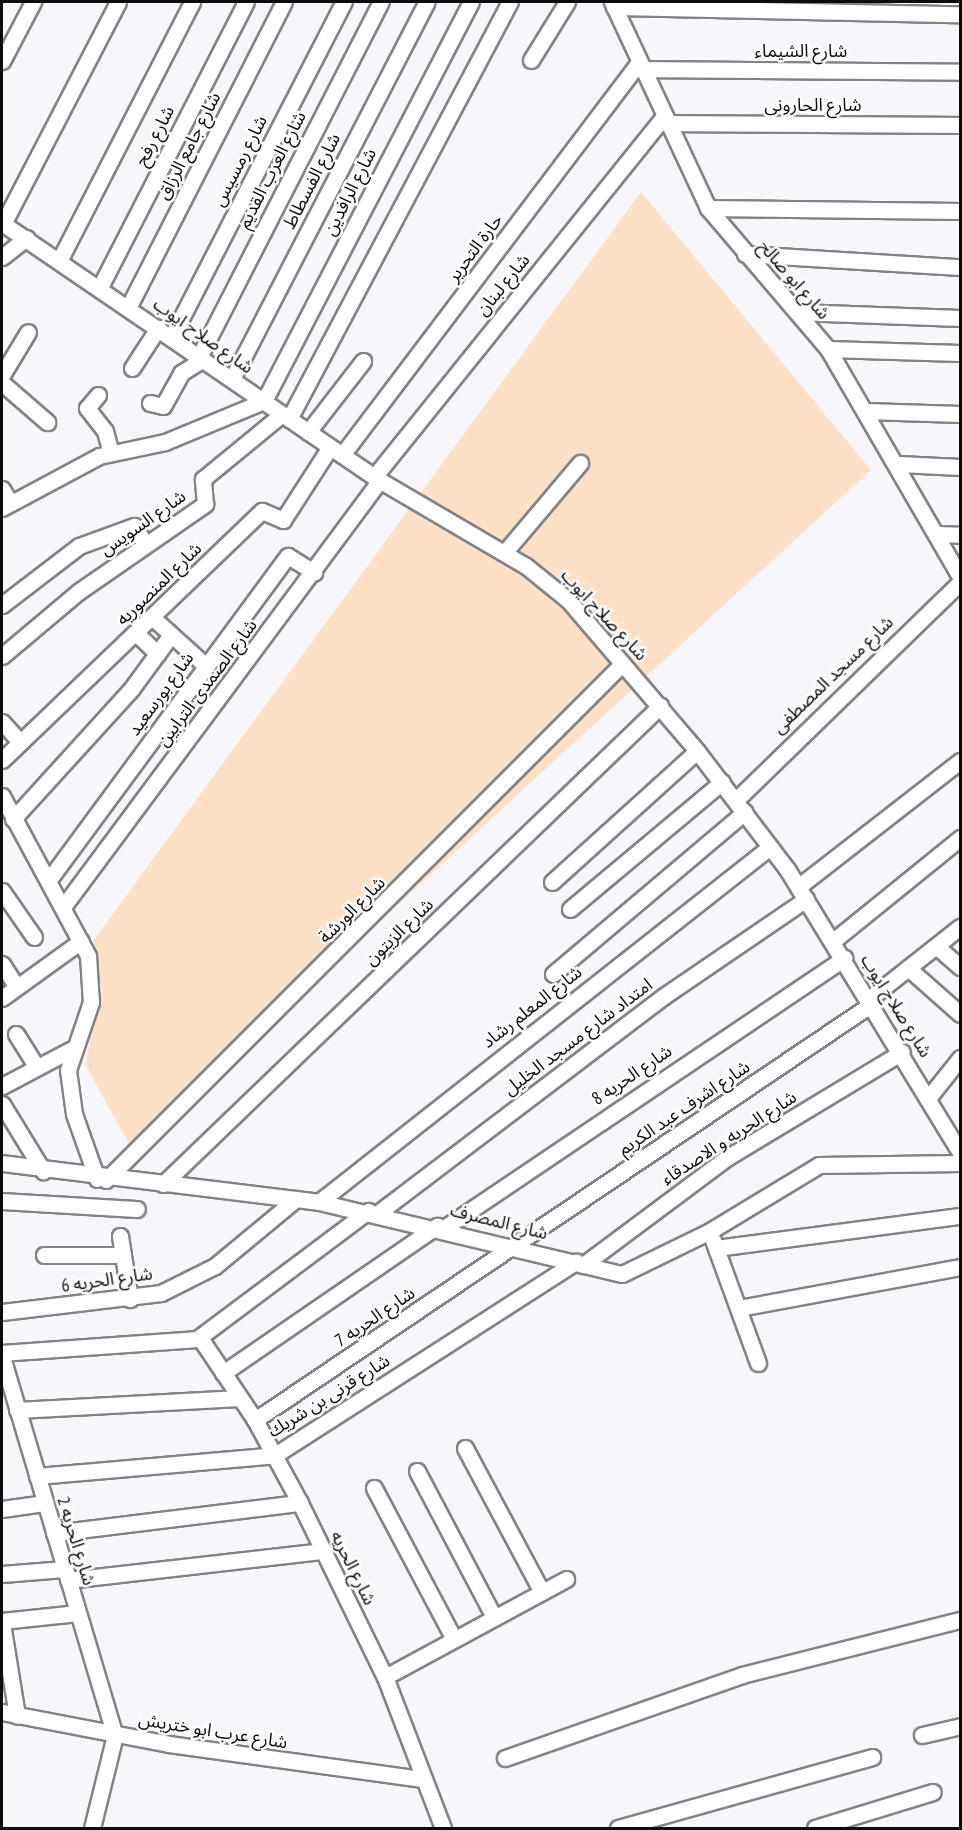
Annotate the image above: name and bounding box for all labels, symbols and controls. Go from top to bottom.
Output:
street label: شارع الشيماء [755,40,847,62]
street label: شارع جامع الرزاق [153,89,225,203]
street label: شارع الحارونى [764,94,862,116]
street label: شارع رفح [131,102,179,170]
street label: شارع العرب القديم [233,108,311,232]
street label: شارع رمسيس [208,112,272,210]
street label: شارع الفسطاط [279,130,345,232]
street label: شارع الرافدين [319,145,381,239]
street label: حارة التحرير [443,210,507,286]
street label: شارع ابو صالح [754,236,834,324]
street label: شارع لبنان [471,250,535,320]
street label: شارع صلاح ايوب [149,294,257,378]
street label: شارع السويس [96,486,190,560]
street label: شارع المنصوريه [112,538,206,630]
street label: شارع صلاح ايوب [556,565,652,665]
street label: شارع مسجد المصطفى [768,612,898,738]
street label: شارع الصمدى الترابين [152,615,262,751]
street label: شارع بورسعيد [123,648,199,740]
street label: شارع الورشة [314,872,390,948]
street label: شارع الزيتون [360,894,438,970]
street label: شارع صلاح ايوب [856,951,936,1061]
street label: شارع المعلم رشاد [478,961,586,1053]
street label: امتداد شارع مسجد الخليل [499,974,657,1100]
street label: شارع الحريه 8 [588,1040,676,1110]
street label: شارع اشرف عبد الكريم [614,1056,754,1160]
street label: شارع الحريه و الاصدقاء [657,1086,801,1190]
street label: شارع المصرف [448,1199,550,1245]
street label: شارع الحريه 6 [60,1263,154,1297]
street label: شارع الحريه 7 [331,1282,419,1352]
street label: شارع قرنى بن شريك [264,1350,394,1442]
street label: شارع الحريه 2 [52,1494,100,1588]
street label: شارع الحريه [326,1527,380,1609]
street label: شارع عرب ابو ختريش [137,1709,289,1753]

